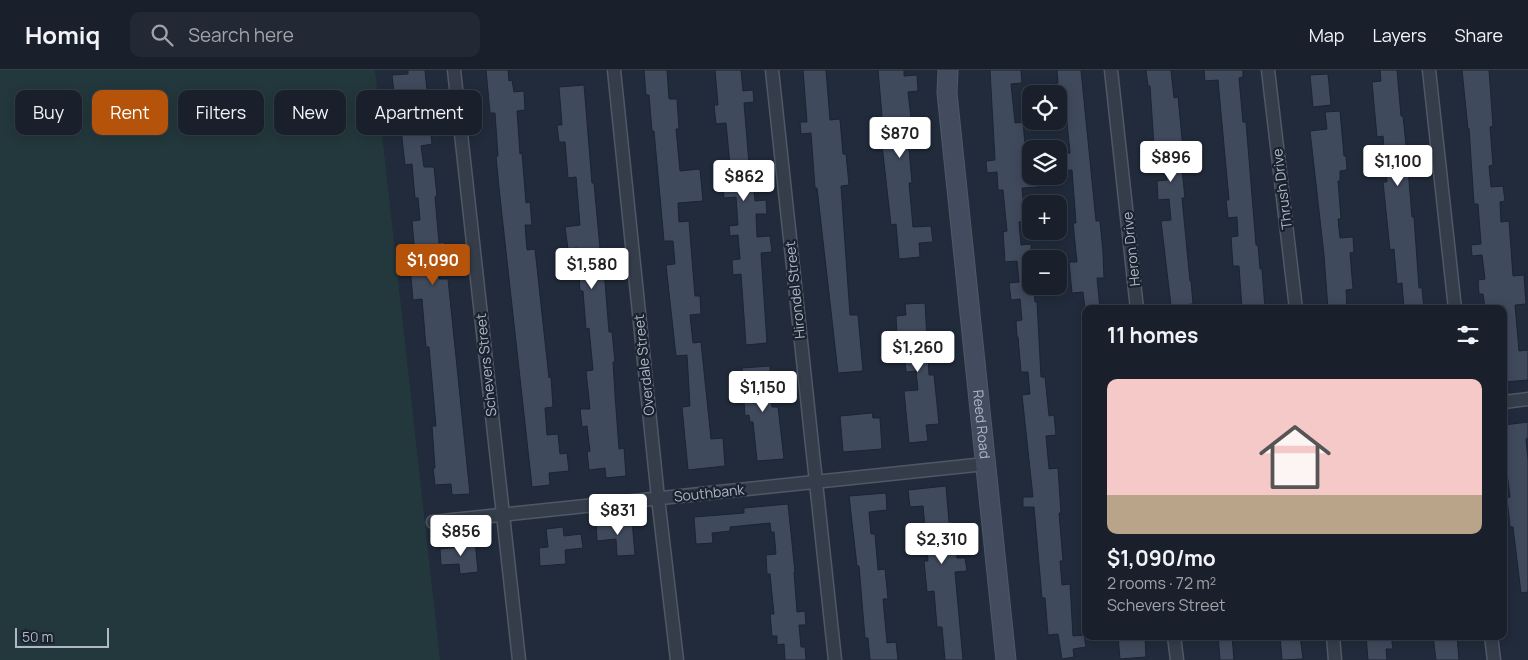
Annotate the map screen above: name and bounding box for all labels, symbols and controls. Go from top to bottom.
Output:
search box [130,12,480,57]
text: Homiq [25,18,100,51]
icon: search [148,21,176,49]
text: Search here [188,22,294,48]
text: Map [1309,23,1344,47]
text: Layers [1372,23,1426,47]
text: Share [1454,23,1503,47]
map controls [1022,85,1067,295]
button: locate [1022,85,1067,130]
chip: Buy [15,90,82,135]
chip: Rent [92,90,168,135]
chip: Filters [178,90,264,135]
chip: New [274,90,346,135]
chip: Apartment [356,90,482,135]
pin: $870 [870,116,930,159]
text: $870 [881,122,919,144]
button: layers [1022,140,1067,185]
pin: $896 [1141,140,1201,183]
pin: $1,100 [1357,144,1439,187]
text: $896 [1151,146,1191,168]
street label: Thrush Drive [1267,148,1296,231]
text: $1,100 [1374,150,1422,172]
pin: $862 [714,160,774,202]
text: $862 [724,165,764,187]
button: + [1022,195,1067,240]
street label: Heron Drive [1117,211,1144,287]
street label: Hirondel Street [780,240,809,340]
pin: $1,090 [392,244,474,286]
pin: $1,580 [551,248,633,290]
text: $1,090 [407,249,459,271]
button: − [1022,250,1067,295]
text: $1,580 [567,253,617,275]
street label: Schevers Street [471,312,500,418]
street label: Overdale Street [629,313,658,417]
text: 11 homes [1107,321,1198,349]
icon: filters [1454,321,1482,349]
pin: $1,260 [877,330,959,373]
text: $1,260 [892,336,944,358]
pin: $1,150 [722,370,804,413]
text: $1,150 [740,376,786,398]
street label: Reed Road [969,389,995,460]
icon: home [1250,412,1340,502]
street label: Southbank [673,479,746,506]
pin: $831 [588,494,648,536]
text: $831 [600,499,636,521]
pin: $856 [431,514,491,557]
text: $856 [441,520,481,542]
pin: $2,310 [901,522,983,565]
text: $2,310 [916,528,968,550]
text: $1,090/mo [1107,544,1216,572]
text: 2 rooms · 72 m² [1107,572,1216,594]
text: Schevers Street [1107,594,1225,616]
scale bar [15,625,109,648]
text: 50 m [22,627,53,646]

